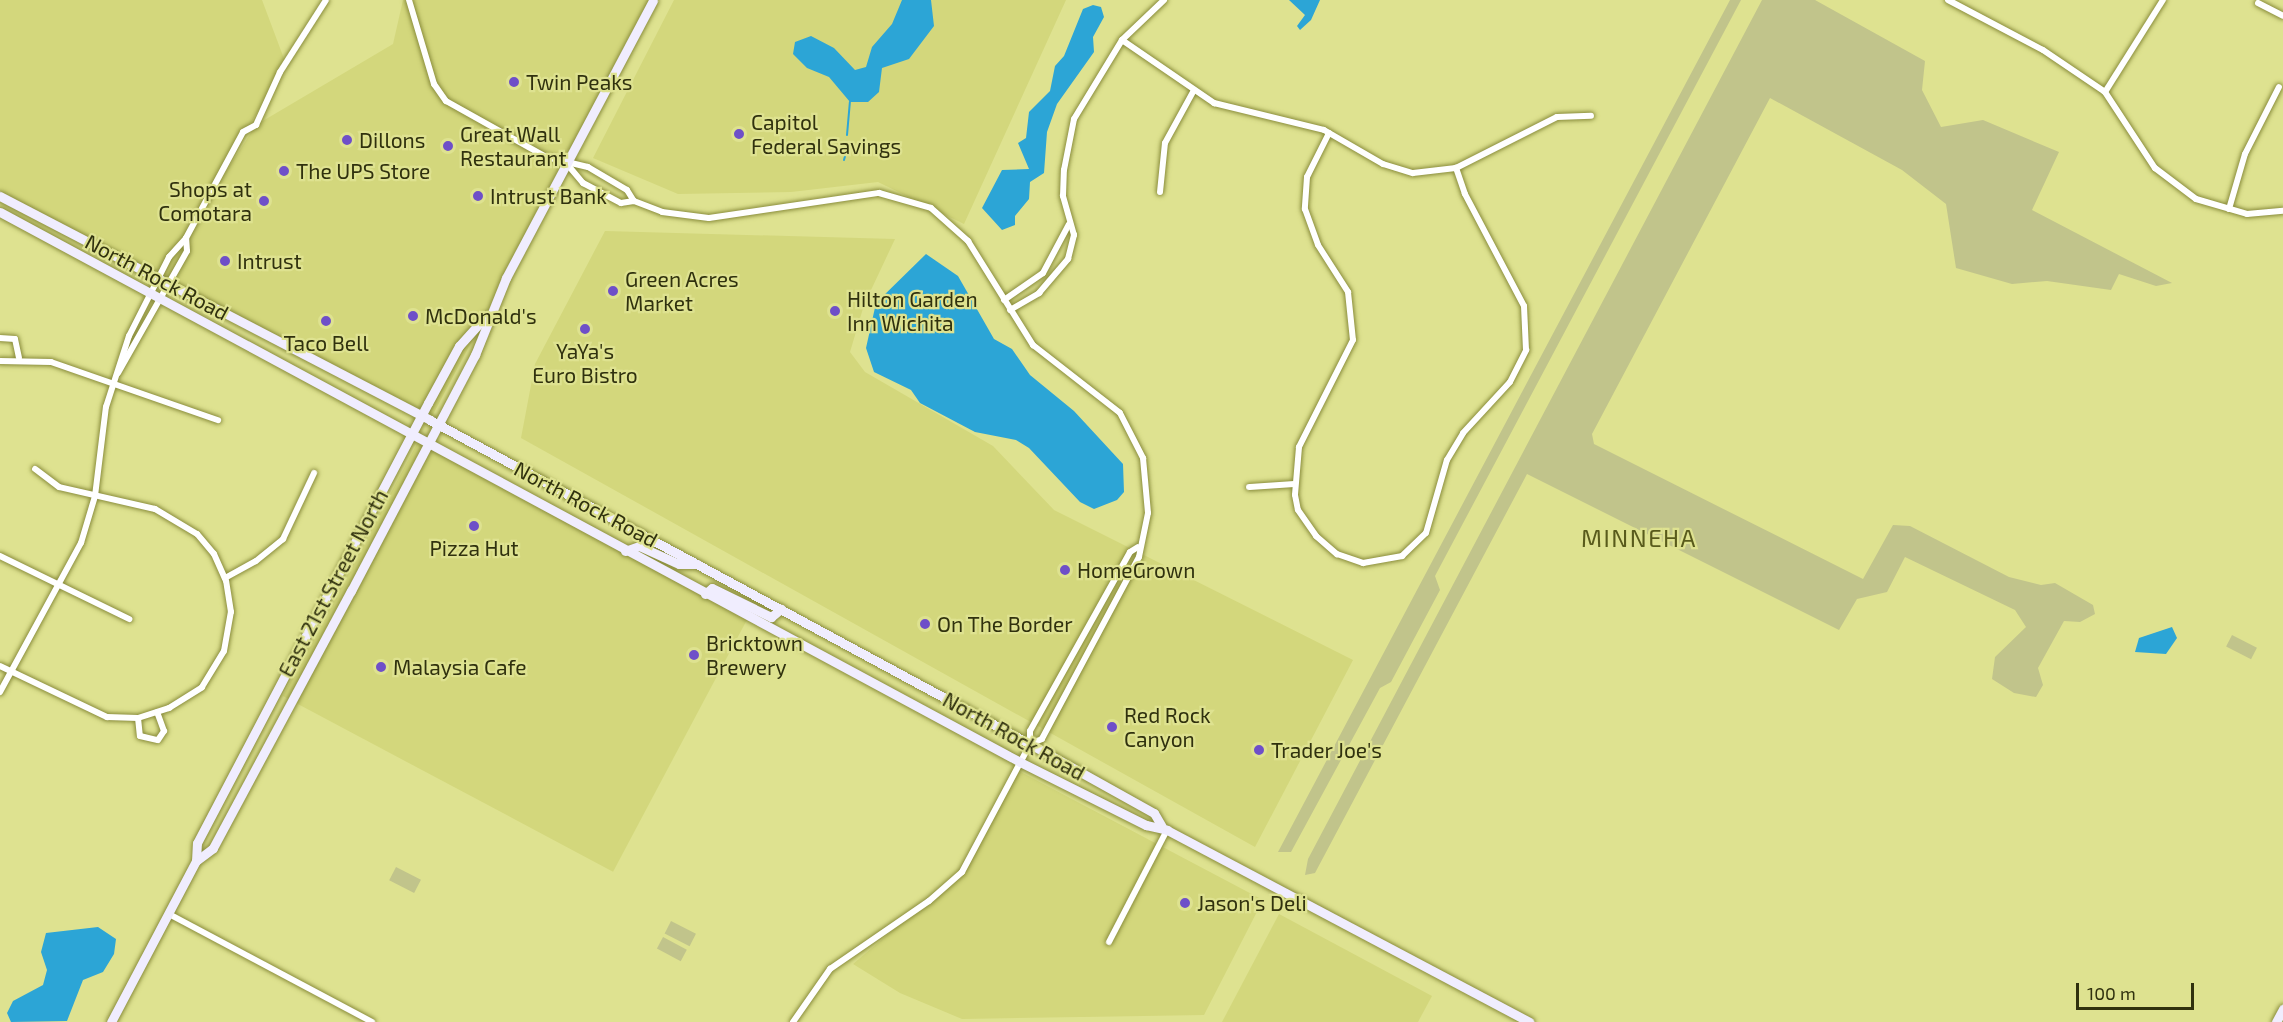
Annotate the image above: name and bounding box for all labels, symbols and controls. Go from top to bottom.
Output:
place label: Twin Peaks [526,69,633,95]
marker: Twin Peaks [507,75,521,89]
place label: Capitol Federal Savings [751,109,902,159]
place label: Great Wall Restaurant [460,121,566,171]
place label: Dillons [359,127,425,153]
marker: Capitol Federal Savings [732,127,746,141]
marker: Dillons [340,133,354,147]
marker: Great Wall Restaurant [441,139,455,153]
place label: The UPS Store [296,158,430,184]
marker: The UPS Store [277,164,291,178]
place label: Shops at Comotara [158,176,252,226]
place label: Intrust Bank [490,183,607,209]
marker: Intrust Bank [471,189,485,203]
marker: Shops at Comotara [257,194,271,208]
street label: North Rock Road [81,229,233,325]
place label: Intrust [237,248,302,274]
marker: Intrust [218,254,232,268]
place label: Green Acres Market [625,266,739,316]
marker: Green Acres Market [606,284,620,298]
place label: Hilton Garden Inn Wichita [847,286,978,336]
place label: McDonald's [425,303,537,329]
marker: Hilton Garden Inn Wichita [828,304,842,318]
marker: McDonald's [406,309,420,323]
marker: Taco Bell [319,314,333,328]
marker: YaYa's Euro Bistro [578,322,592,336]
place label: Taco Bell [283,330,369,356]
place label: YaYa's Euro Bistro [532,338,638,388]
street label: North Rock Road [510,456,662,552]
street label: East 21st Street North [273,485,393,681]
marker: Pizza Hut [467,519,481,533]
district label: MINNEHA [1581,524,1697,552]
place label: Pizza Hut [429,535,519,561]
place label: HomeGrown [1077,557,1195,583]
marker: HomeGrown [1058,563,1072,577]
place label: On The Border [937,611,1073,637]
marker: On The Border [918,617,932,631]
place label: Bricktown Brewery [706,630,803,680]
marker: Bricktown Brewery [687,648,701,662]
place label: Malaysia Cafe [393,654,526,680]
marker: Malaysia Cafe [374,660,388,674]
street label: North Rock Road [938,686,1090,786]
place label: Red Rock Canyon [1124,702,1211,752]
marker: Red Rock Canyon [1105,720,1119,734]
place label: Trader Joe's [1271,737,1383,763]
marker: Trader Joe's [1252,743,1266,757]
place label: Jason's Deli [1197,890,1307,916]
marker: Jason's Deli [1178,896,1192,910]
scale bar [2079,971,2198,1009]
text: 100 m [2087,982,2136,1004]

